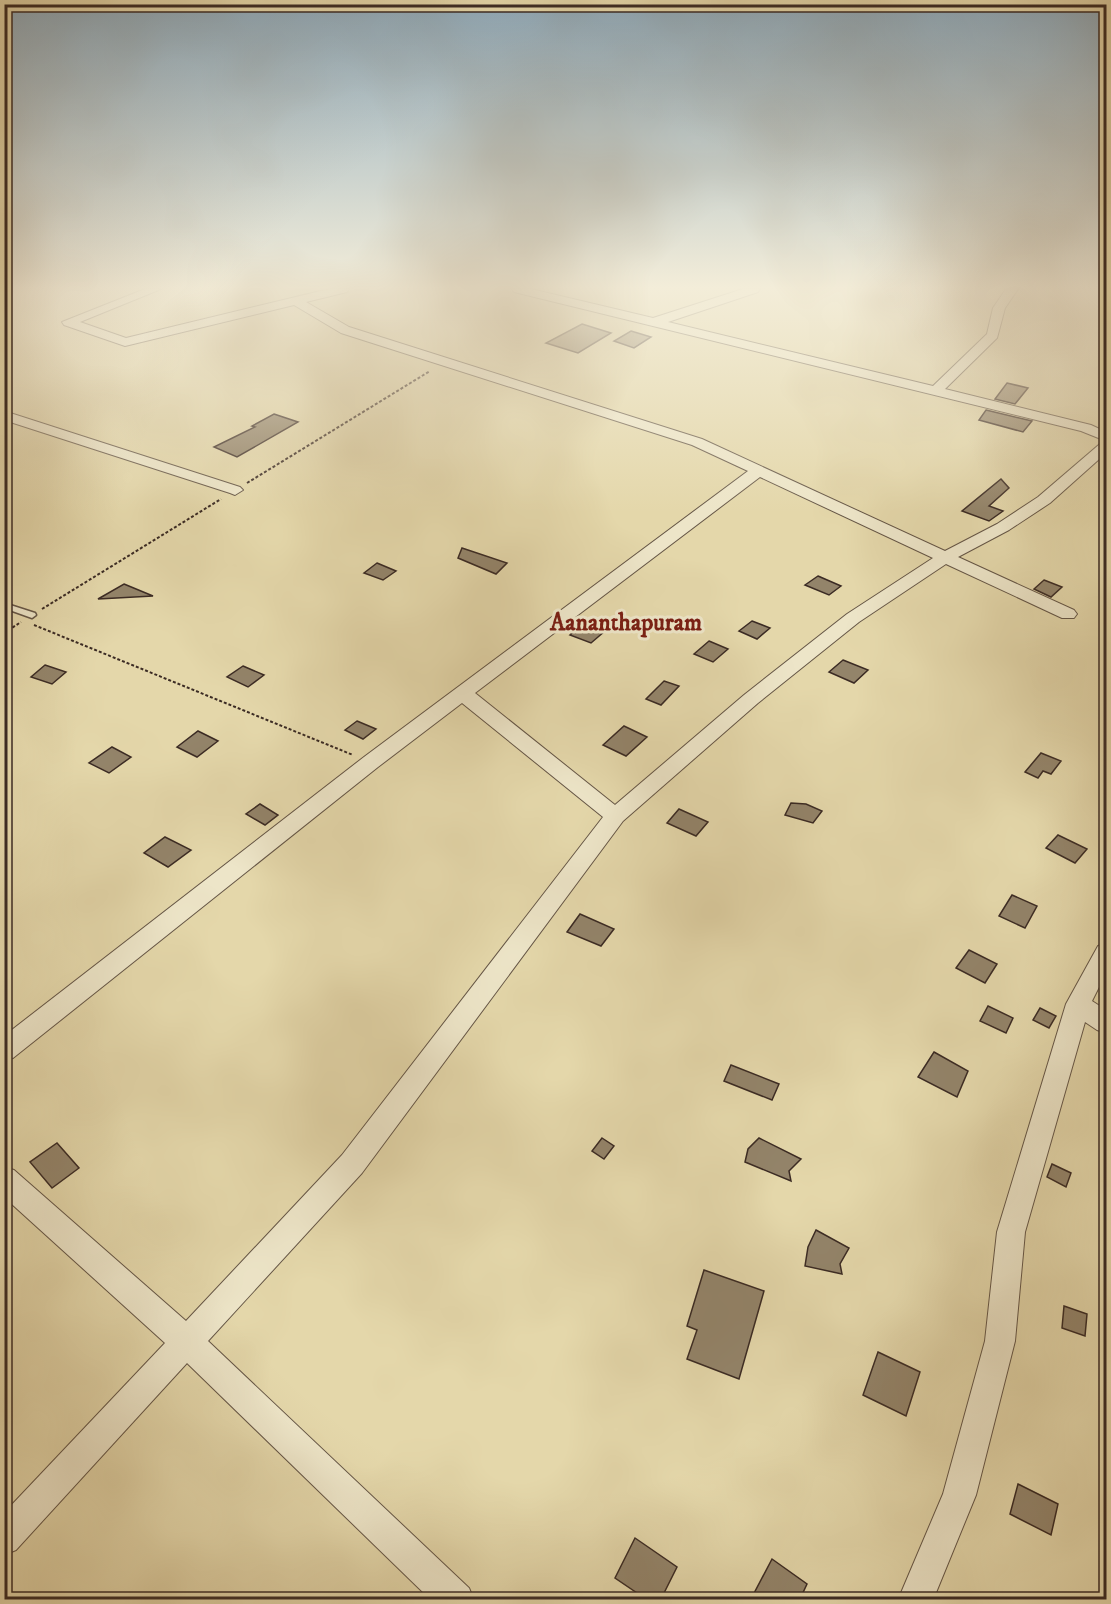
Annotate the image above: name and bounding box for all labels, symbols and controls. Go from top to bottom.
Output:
district label: Aananthapuram [549,608,702,638]

